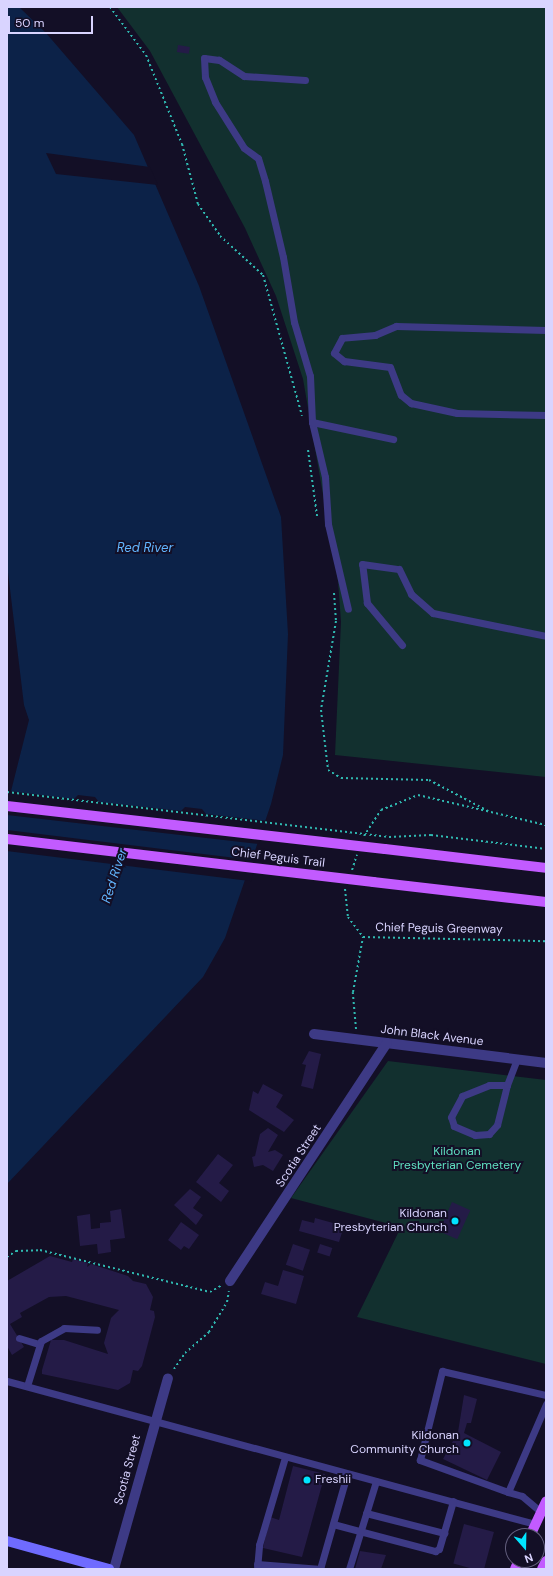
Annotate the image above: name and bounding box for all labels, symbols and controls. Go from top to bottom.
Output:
scale bar [10,8,95,34]
text: 50 m [15,15,44,31]
water label: Red River [117,540,173,556]
street label: Chief Peguis Trail [230,845,326,871]
water label: Red River [99,847,131,905]
street label: Chief Peguis Greenway [375,921,503,937]
street label: John Black Avenue [380,1023,484,1049]
street label: Scotia Street [273,1122,325,1190]
park label: Kildonan Presbyterian Cemetery [393,1145,521,1173]
place label: Kildonan Presbyterian Church [334,1207,447,1235]
marker: Kildonan Presbyterian Church [450,1216,460,1226]
place label: Kildonan Community Church [350,1429,459,1457]
street label: Scotia Street [112,1433,144,1507]
marker: Kildonan Community Church [462,1438,472,1448]
place label: Freshii [315,1473,351,1487]
marker: Freshii [302,1475,312,1485]
north arrow [505,1528,545,1568]
text: N [523,1550,535,1566]

